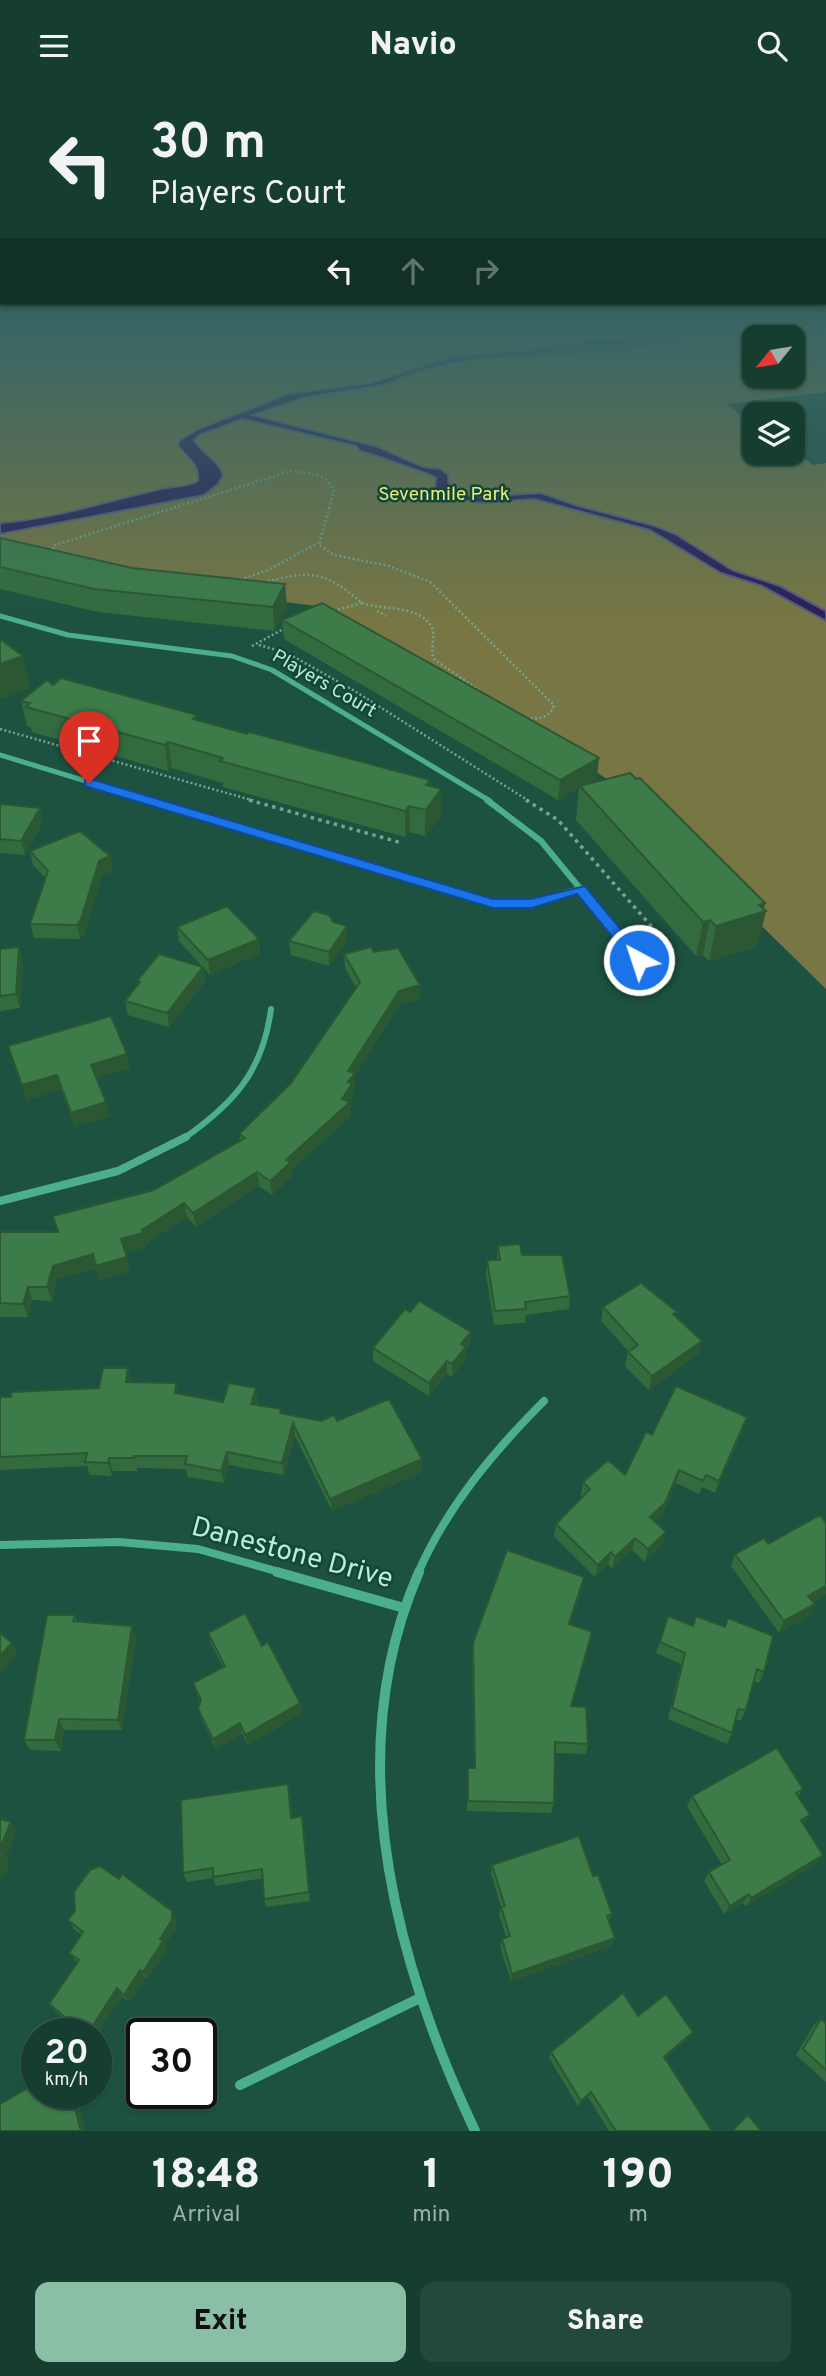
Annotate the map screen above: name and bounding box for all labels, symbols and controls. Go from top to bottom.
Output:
text: Navio [369,26,457,66]
icon: menu [35,27,73,65]
icon: search [753,27,791,65]
text: 30 m [150,114,266,176]
icon: left [35,119,126,210]
text: Players Court [150,175,346,215]
icon: left [321,252,359,290]
icon: ahead [394,252,432,290]
icon: right [467,252,505,290]
north arrow [742,325,805,389]
map controls [742,325,805,465]
button: layers [742,402,805,465]
park label: Sevenmile Park [378,483,510,507]
street label: Players Court [268,644,380,724]
pin [59,711,119,783]
icon: arrive [70,722,108,760]
position arrow [602,923,676,997]
street label: Danestone Drive [187,1510,397,1598]
speed limit sign: 30 [126,2018,217,2109]
text: 20 [44,2032,89,2076]
text: km/h [45,2069,88,2092]
text: 18:48 [152,2150,260,2203]
text: 1 [423,2150,440,2203]
text: 190 [603,2150,674,2203]
text: Arrival [172,2201,240,2230]
text: min [412,2201,451,2230]
text: m [629,2201,648,2230]
button: Exit [35,2282,406,2362]
button: Share [420,2282,791,2362]

